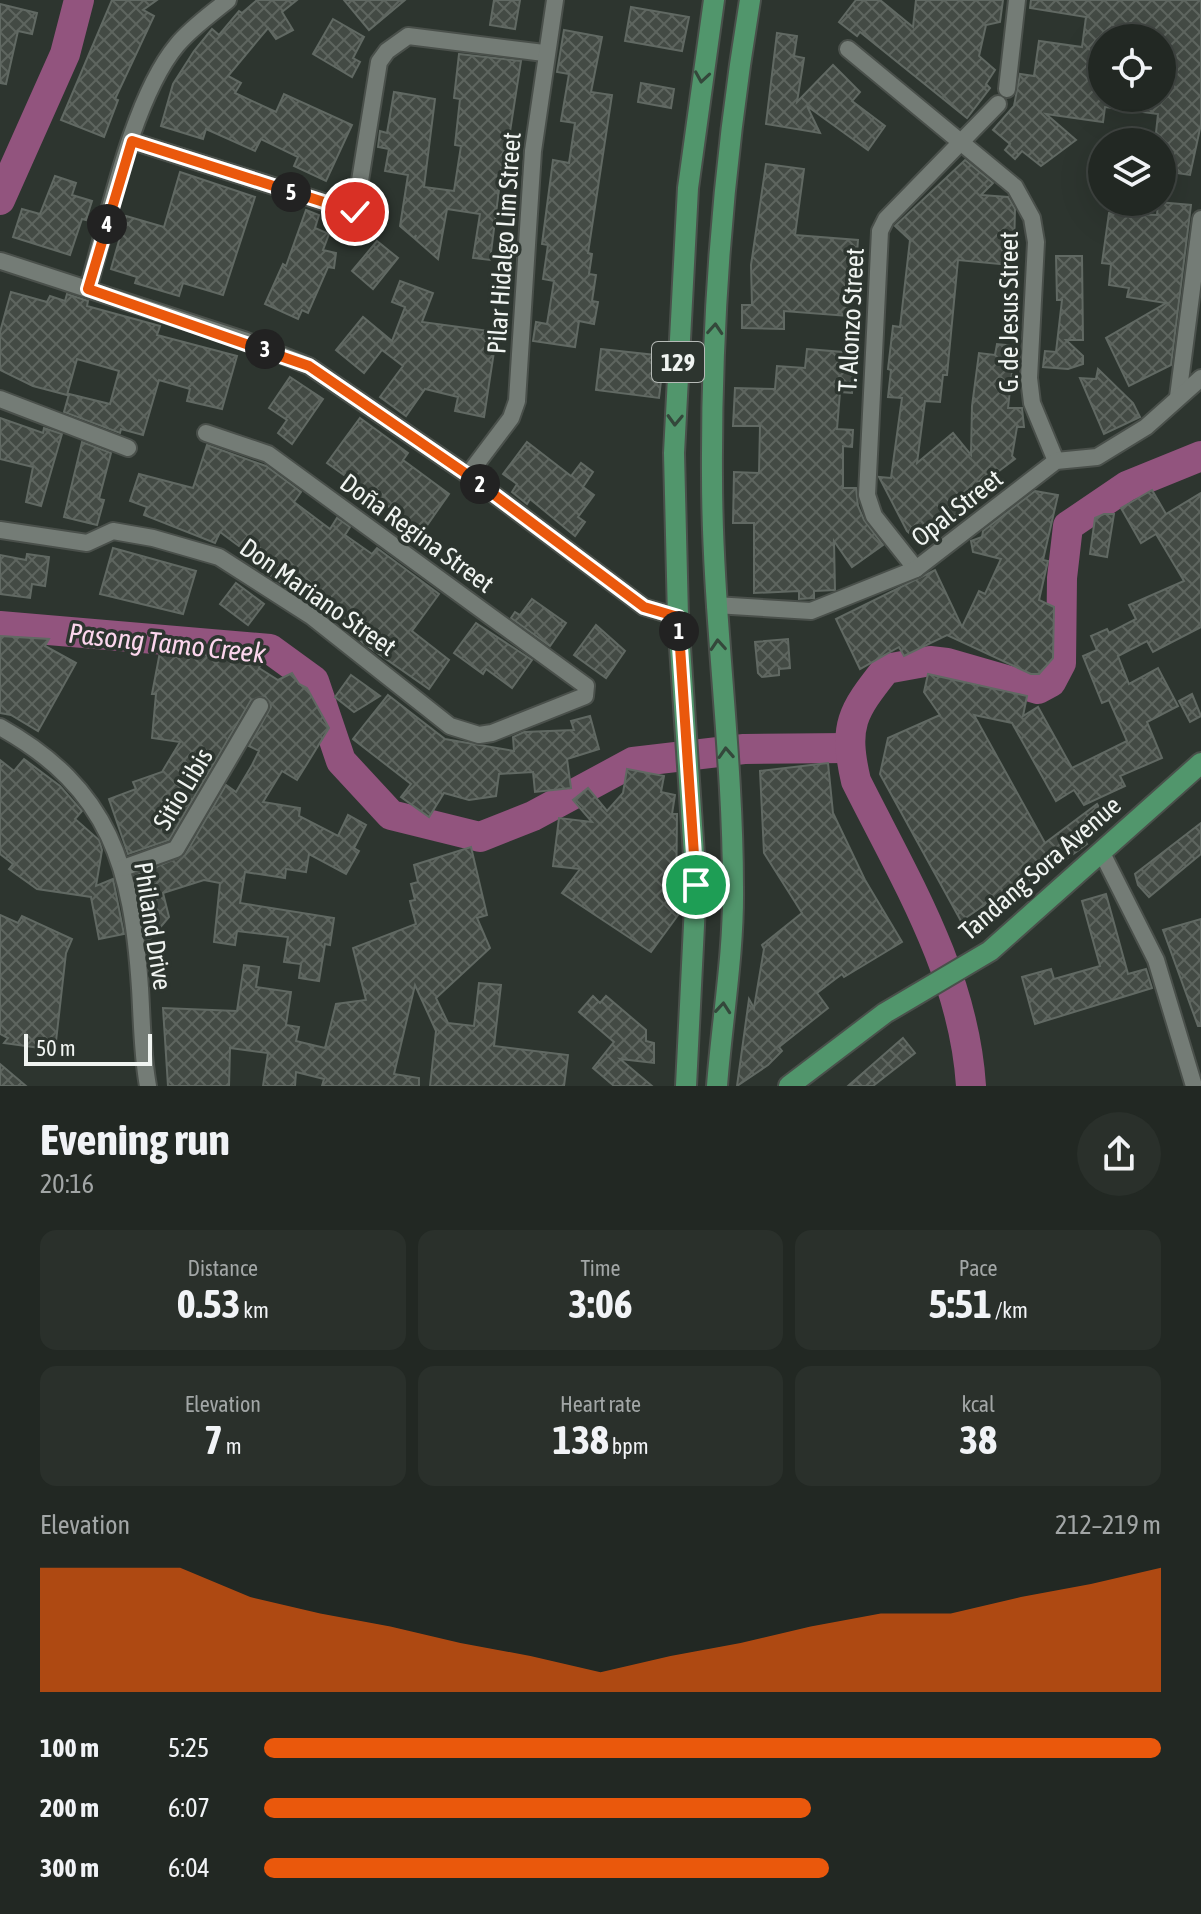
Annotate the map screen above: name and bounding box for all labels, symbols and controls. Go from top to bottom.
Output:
map controls [1088,24,1176,216]
button: locate [1088,24,1176,112]
one-way arrow [694,70,711,84]
button: layers [1088,128,1176,216]
street label: Pilar Hidalgo Lim Street [481,131,527,355]
pin: 5 [271,172,311,212]
pin [321,178,389,246]
text: 5 [286,179,296,205]
icon: check [333,190,377,234]
pin: 4 [87,204,127,244]
text: 4 [102,211,112,237]
street label: G. de Jesus Street [994,231,1024,393]
street label: T. Alonzo Street [832,247,870,393]
one-way arrow [706,322,723,335]
pin: 3 [245,329,285,369]
text: 3 [260,336,270,362]
road number: 129 [652,342,704,382]
one-way arrow [667,414,684,427]
street label: Opal Street [906,463,1008,553]
pin: 2 [460,464,500,504]
street label: Doña Regina Street [334,467,500,599]
text: 2 [475,471,485,497]
street label: Don Mariano Street [234,532,402,662]
pin: 1 [659,611,699,651]
water label: Pasong Tamo Creek [67,617,268,669]
text: 1 [674,618,684,644]
one-way arrow [710,638,727,651]
street label: Sitio Libis [147,743,219,835]
one-way arrow [718,746,735,759]
street label: Tandang Sora Avenue [953,790,1127,946]
pin [662,851,730,919]
street label: Philand Drive [128,860,178,992]
icon: arrive [674,863,718,907]
one-way arrow [715,1001,732,1014]
scale bar [24,1030,152,1066]
text: 50 m [36,1035,76,1061]
button: share [1077,1112,1161,1196]
text: Evening run [40,1114,230,1164]
text: 20:16 [40,1169,94,1199]
text: Distance [188,1255,258,1281]
text: Time [580,1255,621,1281]
text: Pace [959,1255,998,1281]
text: 0.53 [177,1281,240,1326]
text: 3:06 [568,1281,633,1326]
text: 5:51 [928,1281,992,1326]
text: km [240,1297,269,1323]
text: /km [992,1297,1028,1323]
text: Elevation [185,1391,261,1417]
text: Heart rate [560,1391,641,1417]
text: kcal [961,1391,995,1417]
text: 7 [204,1417,223,1462]
text: 138 [552,1417,609,1462]
text: 38 [959,1417,997,1462]
text: m [223,1433,242,1459]
text: bpm [609,1433,649,1459]
text: Elevation [40,1510,130,1540]
text: 212–219 m [1055,1510,1161,1540]
text: 100 m [40,1733,99,1763]
text: 5:25 [168,1733,209,1763]
text: 200 m [40,1793,99,1823]
text: 6:07 [168,1793,210,1823]
text: 300 m [40,1853,99,1883]
text: 6:04 [168,1853,210,1883]

